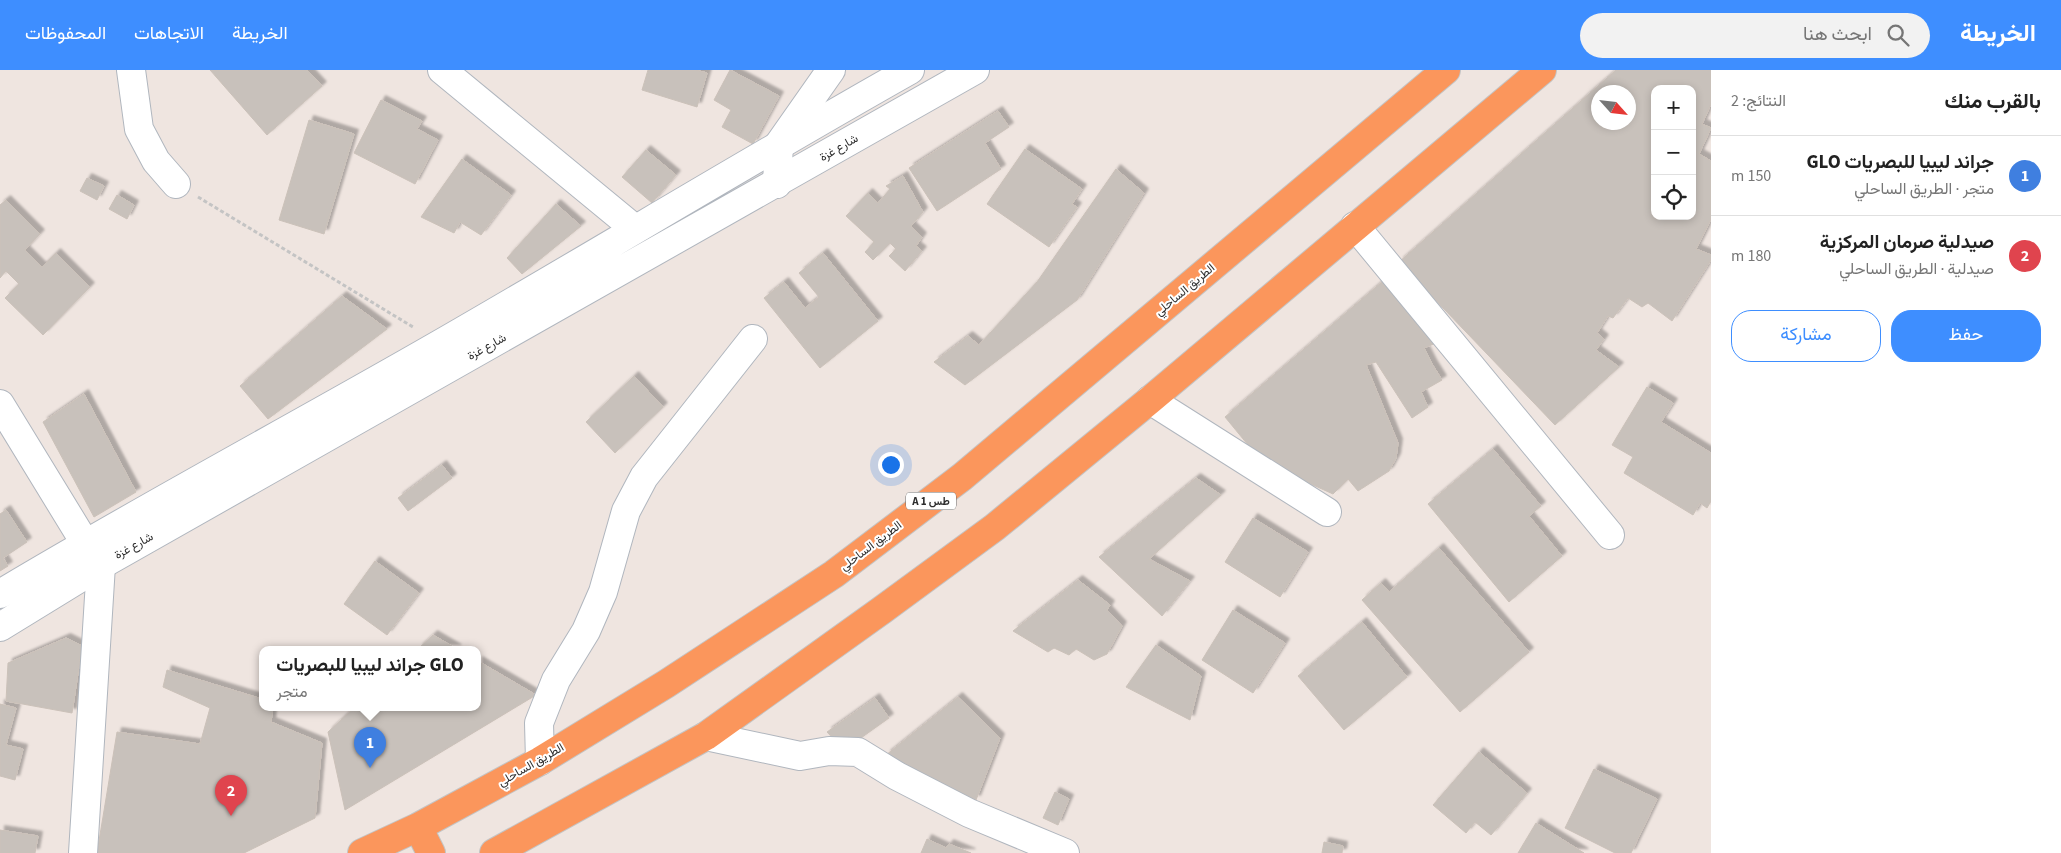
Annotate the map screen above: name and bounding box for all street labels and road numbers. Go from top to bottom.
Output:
street label: شارع غزة [817,130,861,166]
street label: الطريق الساحلي [1151,260,1219,321]
street label: شارع غزة [464,329,510,365]
road number: A 1 طس [906,492,956,510]
street label: الطريق الساحلي [837,517,906,576]
street label: شارع غزة [111,528,157,564]
street label: الطريق الساحلي [495,739,568,792]

